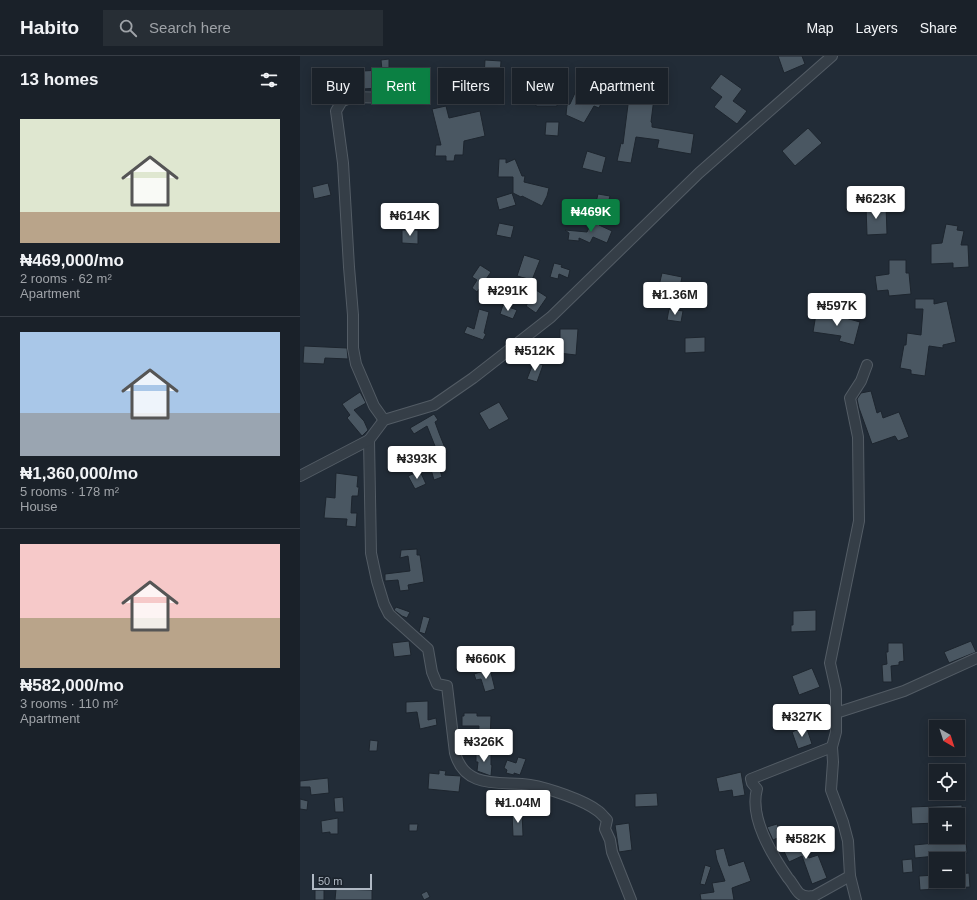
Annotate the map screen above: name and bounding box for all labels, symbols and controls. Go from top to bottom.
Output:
search box [103,10,383,46]
text: Habito [20,17,79,38]
icon: search [117,17,139,39]
text: Search here [149,19,231,36]
text: Map [806,20,834,36]
text: Layers [856,20,898,36]
text: Share [920,20,957,36]
chip: Buy [312,68,364,104]
chip: Rent [372,68,430,104]
chip: Filters [438,68,504,104]
chip: New [512,68,568,104]
chip: Apartment [576,68,668,104]
icon: filters [258,69,280,91]
text: 13 homes [20,70,98,89]
icon: home [114,145,186,217]
pin: ₦623K [848,186,904,220]
text: ₦623K [856,191,896,206]
pin: ₦469K [563,199,619,233]
pin: ₦614K [382,203,438,237]
text: ₦469K [571,204,611,219]
text: ₦614K [390,208,430,223]
text: ₦469,000/mo [20,251,124,270]
text: 2 rooms · 62 m² [20,271,112,286]
pin: ₦291K [480,278,536,312]
pin: ₦1.36M [642,282,708,316]
text: ₦291K [488,283,528,298]
text: Apartment [20,286,80,301]
text: ₦1.36M [652,287,698,302]
pin: ₦597K [809,293,865,327]
text: ₦597K [817,298,857,313]
pin: ₦512K [507,338,563,372]
text: ₦512K [515,343,555,358]
icon: home [114,358,186,430]
pin: ₦393K [389,446,445,480]
text: ₦393K [397,451,437,466]
text: ₦1,360,000/mo [20,464,138,483]
text: 5 rooms · 178 m² [20,484,119,499]
text: House [20,499,58,514]
icon: home [114,570,186,642]
pin: ₦660K [458,646,514,680]
text: ₦660K [466,651,506,666]
text: ₦582,000/mo [20,676,124,695]
text: 3 rooms · 110 m² [20,696,118,711]
pin: ₦327K [774,704,830,738]
text: ₦327K [782,709,822,724]
text: Apartment [20,711,80,726]
north arrow [929,720,965,756]
map controls [929,720,965,888]
pin: ₦326K [456,729,512,763]
text: ₦326K [464,734,504,749]
button: locate [929,764,965,800]
pin: ₦1.04M [485,790,551,824]
text: ₦1.04M [495,795,541,810]
button: + [929,808,965,844]
pin: ₦582K [778,826,834,860]
text: ₦582K [786,831,826,846]
button: − [929,852,965,888]
scale bar [312,872,372,891]
text: 50 m [318,875,342,887]

